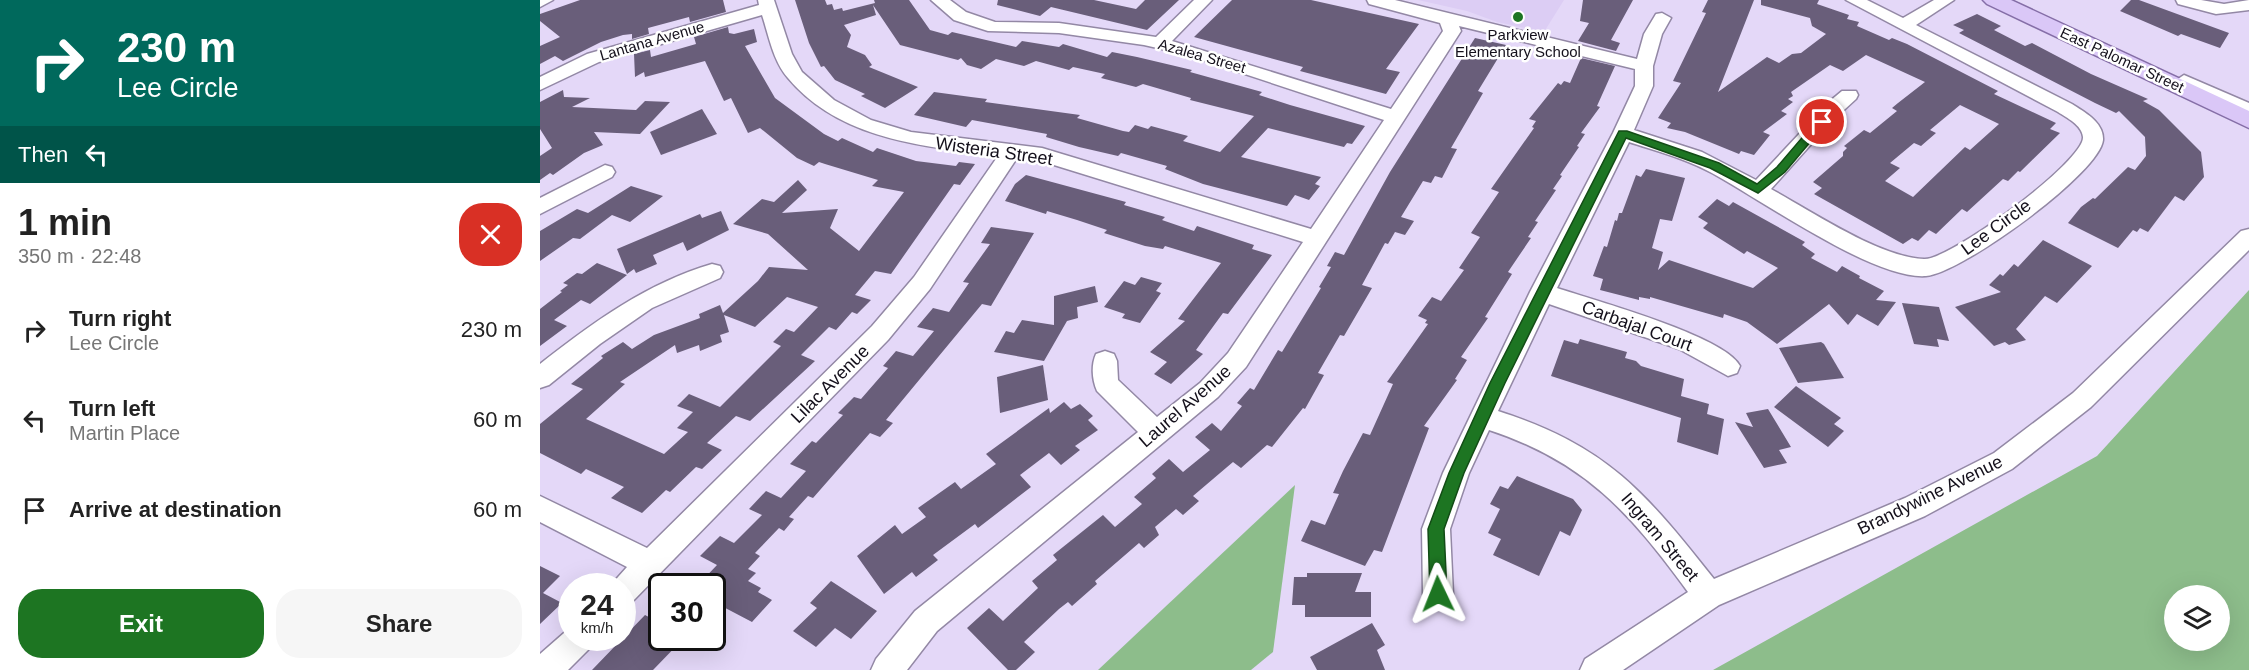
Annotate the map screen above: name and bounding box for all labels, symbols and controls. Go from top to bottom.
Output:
marker: Parkview Elementary School [1511,10,1525,24]
street label: Lantana Avenue [598,17,706,64]
street label: East Palomar Street [2058,23,2187,96]
icon: right [18,24,96,102]
text: 230 m [117,24,236,71]
place label: Parkview Elementary School [1455,26,1581,60]
street label: Azalea Street [1157,35,1249,76]
text: Lee Circle [117,73,239,103]
pin [1796,96,1847,147]
icon: arrive [1805,105,1838,138]
street label: Wisteria Street [934,133,1054,169]
icon: left [80,138,113,171]
text: Then [18,142,68,167]
street label: Lee Circle [1957,195,2035,259]
text: 1 min [18,202,112,243]
button: close [459,203,522,266]
text: 350 m · 22:48 [18,245,141,267]
street label: Carbajal Court [1579,297,1695,355]
text: Turn right [69,306,171,331]
icon: right [18,314,51,347]
text: 230 m [461,317,522,342]
text: Lee Circle [69,332,159,354]
street label: Lilac Avenue [787,341,873,427]
street label: Laurel Avenue [1135,361,1235,451]
text: Turn left [69,396,155,421]
icon: left [18,404,51,437]
text: 60 m [473,407,522,432]
text: Martin Place [69,422,180,444]
street label: Brandywine Avenue [1854,451,2006,539]
street label: Ingram Street [1617,489,1703,585]
icon: arrive [18,494,51,527]
text: Arrive at destination [69,497,282,522]
text: 60 m [473,497,522,522]
position arrow [1406,562,1470,626]
speed limit sign: 30 [648,573,726,651]
map controls [2164,585,2230,651]
button: layers [2164,585,2230,651]
text: 24 [580,588,614,621]
button: Exit [18,589,264,658]
button: Share [276,589,522,658]
text: km/h [581,619,613,636]

